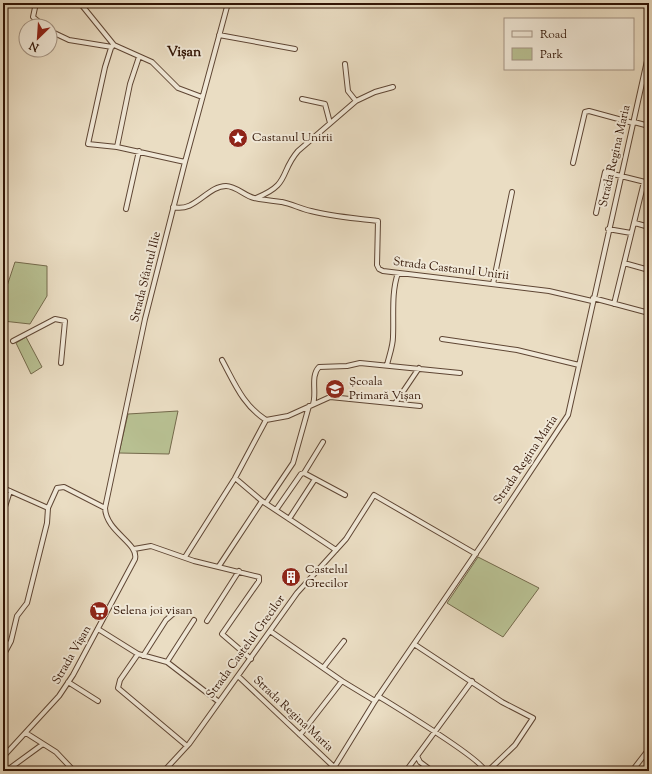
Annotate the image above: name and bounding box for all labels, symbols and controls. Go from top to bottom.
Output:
north arrow [18,18,58,58]
legend [504,18,634,70]
text: Road [540,26,567,44]
text: N [27,37,42,56]
district label: Vișan [167,43,202,63]
text: Park [540,46,563,64]
street label: Strada Regina Maria [595,103,636,209]
place icon: Castanul Unirii [227,127,249,149]
place label: Castanul Unirii [252,129,333,147]
street label: Strada Sfântul Ilie [126,229,166,324]
street label: Strada Castanul Unirii [392,253,511,285]
place label: Școala Primară Vișan [349,373,421,405]
school or university icon: Școala Primară Vișan [324,378,346,400]
street label: Strada Regina Maria [489,411,563,508]
place label: Castelul Grecilor [305,561,349,593]
building icon: Castelul Grecilor [280,566,302,588]
street label: Strada Castelul Grecilor [202,591,290,703]
supermarket icon: Selena joi visan [88,600,110,622]
place label: Selena joi visan [113,602,193,620]
street label: Strada Vișan [48,622,96,688]
street label: Strada Regina Maria [249,672,338,756]

